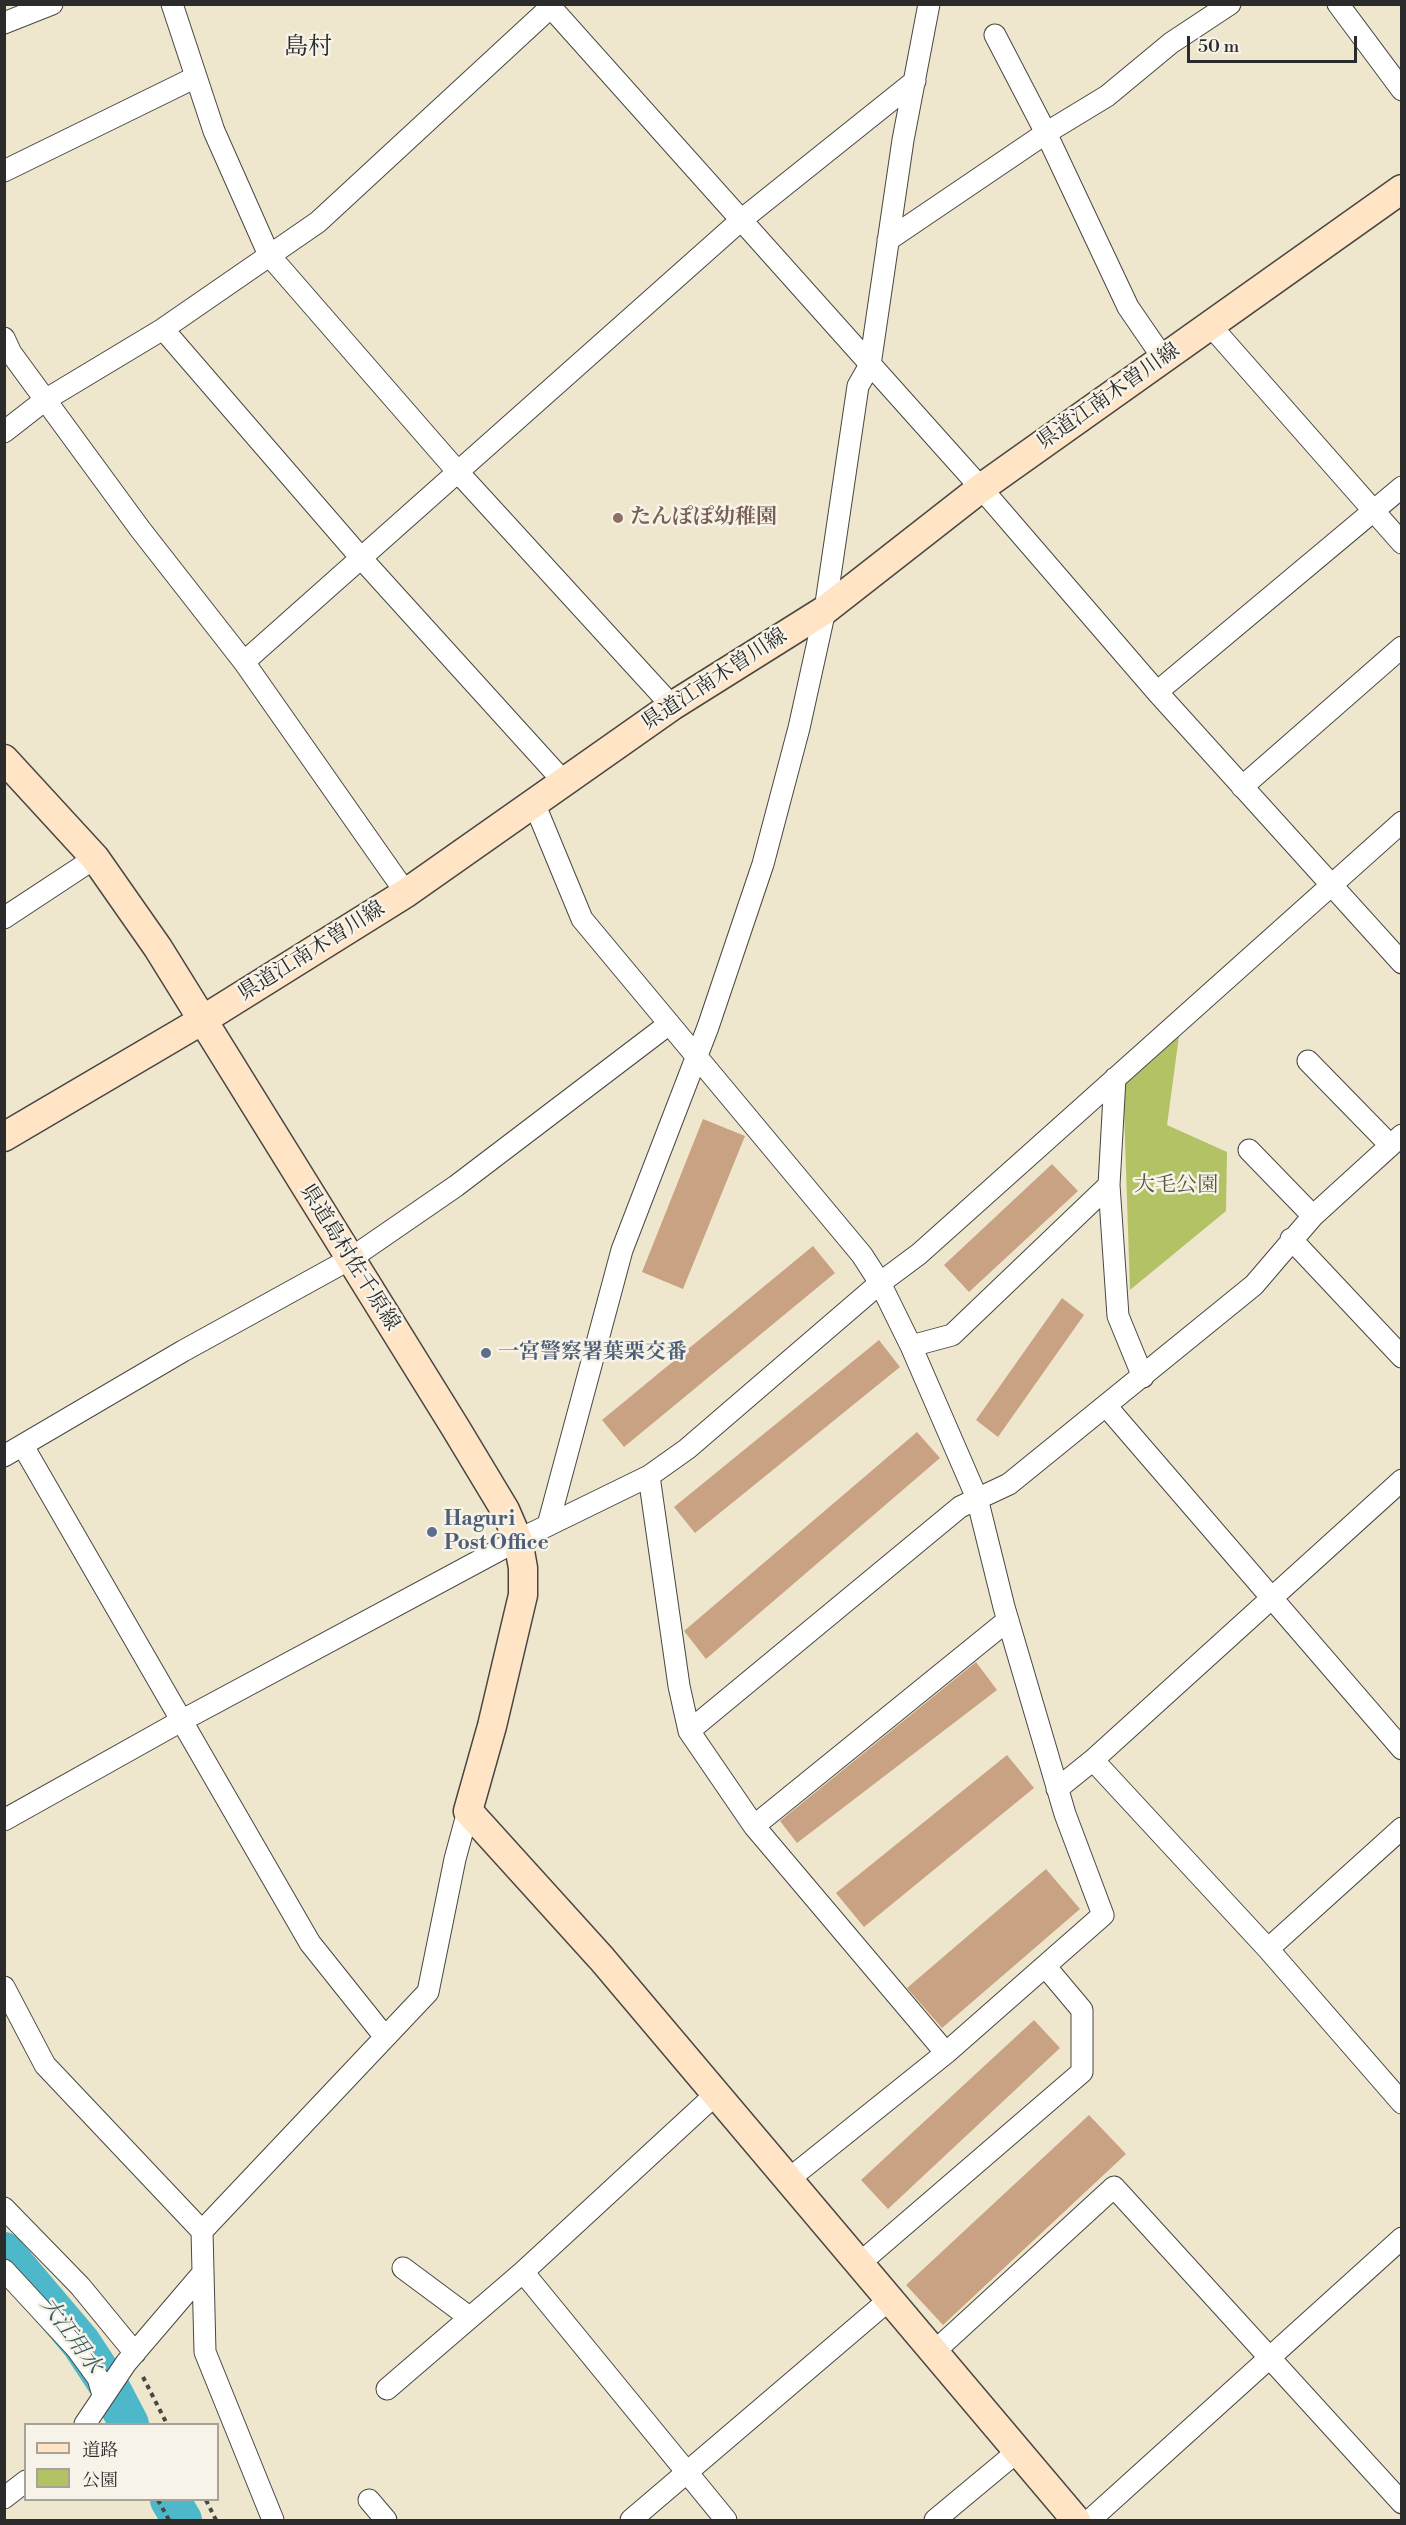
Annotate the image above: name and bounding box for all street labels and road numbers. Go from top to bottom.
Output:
street label: 県道江南木曽川線 [1033,338,1185,456]
street label: 県道江南木曽川線 [638,624,792,736]
street label: 県道江南木曽川線 [234,897,390,1007]
street label: 県道島村佐千原線 [294,1180,404,1336]

